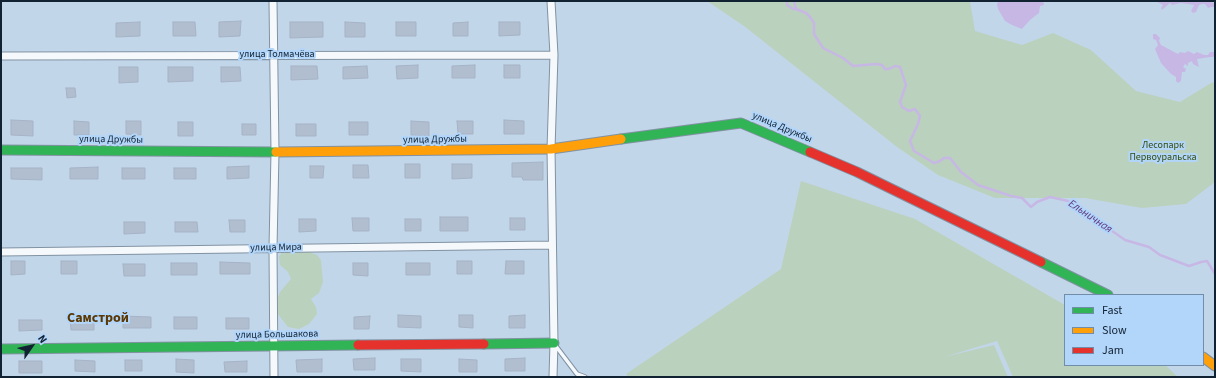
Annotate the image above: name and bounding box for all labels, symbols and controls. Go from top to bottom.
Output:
street label: улица Толмачёва [239,49,315,61]
street label: улица Дружбы [750,110,814,146]
street label: улица Дружбы [79,133,143,147]
street label: улица Дружбы [403,133,467,147]
park label: Лесопарк Первоуральска [1129,140,1197,164]
water label: Ельничная [1065,197,1115,237]
street label: улица Мира [250,242,302,254]
legend [1064,294,1204,366]
text: Fast [1102,302,1122,319]
district label: Самстрой [67,311,129,327]
text: Slow [1102,322,1127,339]
north arrow [12,326,52,366]
street label: улица Большакова [236,328,318,342]
text: N [34,332,51,346]
text: Jam [1102,342,1124,359]

